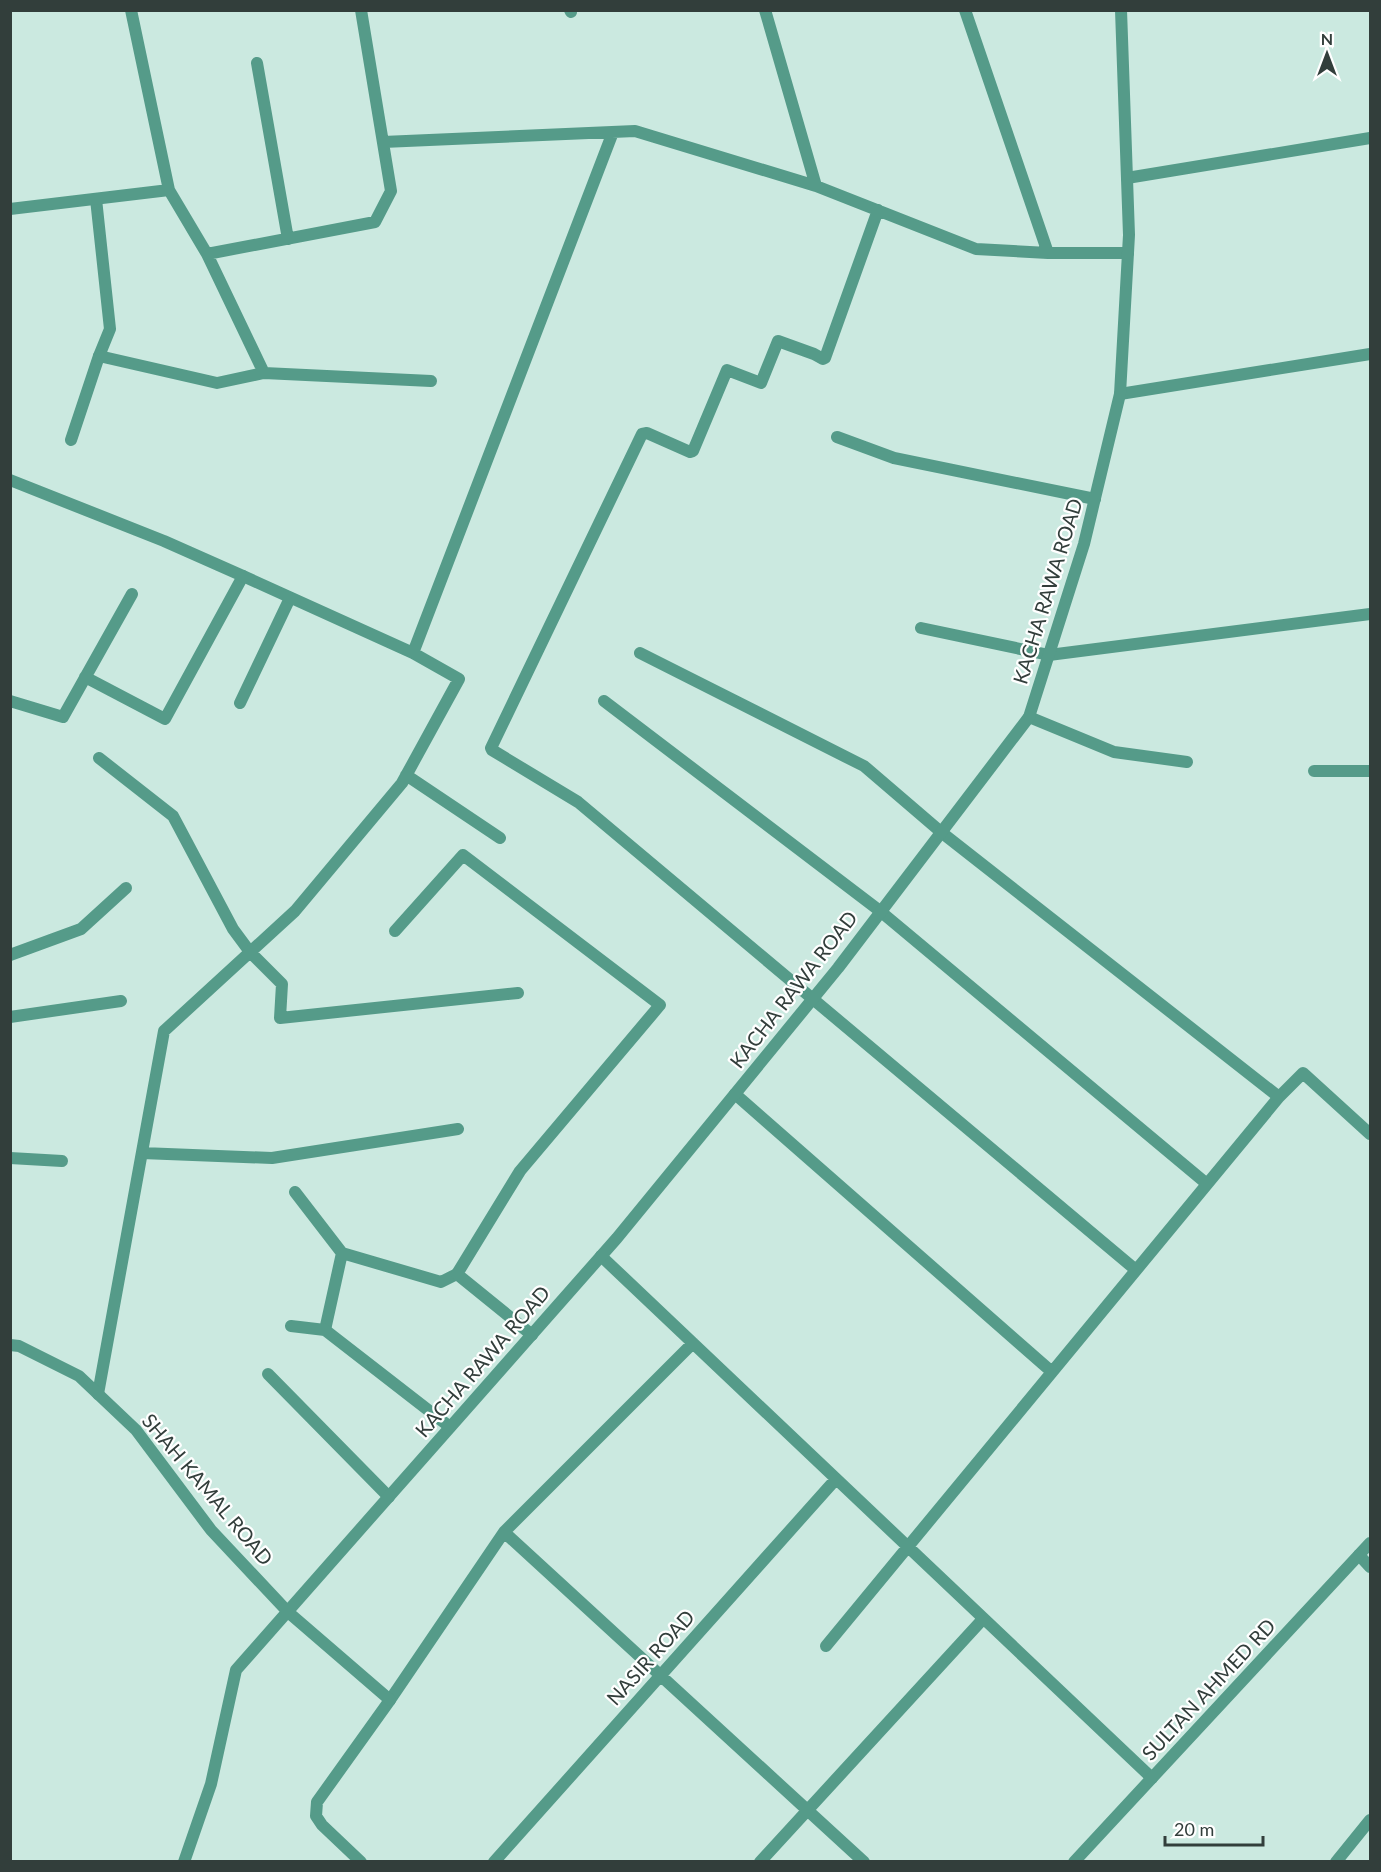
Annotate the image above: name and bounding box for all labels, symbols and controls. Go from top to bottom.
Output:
north arrow [1297,24,1357,84]
text: N [1321,29,1333,48]
street label: KACHA RAWA ROAD [1007,495,1087,687]
street label: KACHA RAWA ROAD [724,906,862,1072]
street label: KACHA RAWA ROAD [410,1280,554,1442]
street label: SHAH KAMAL ROAD [138,1408,278,1570]
street label: NASIR ROAD [601,1604,699,1710]
street label: SULTAN AHMED RD [1136,1613,1280,1765]
scale bar [1165,1809,1262,1847]
text: 20 m [1174,1818,1214,1840]

